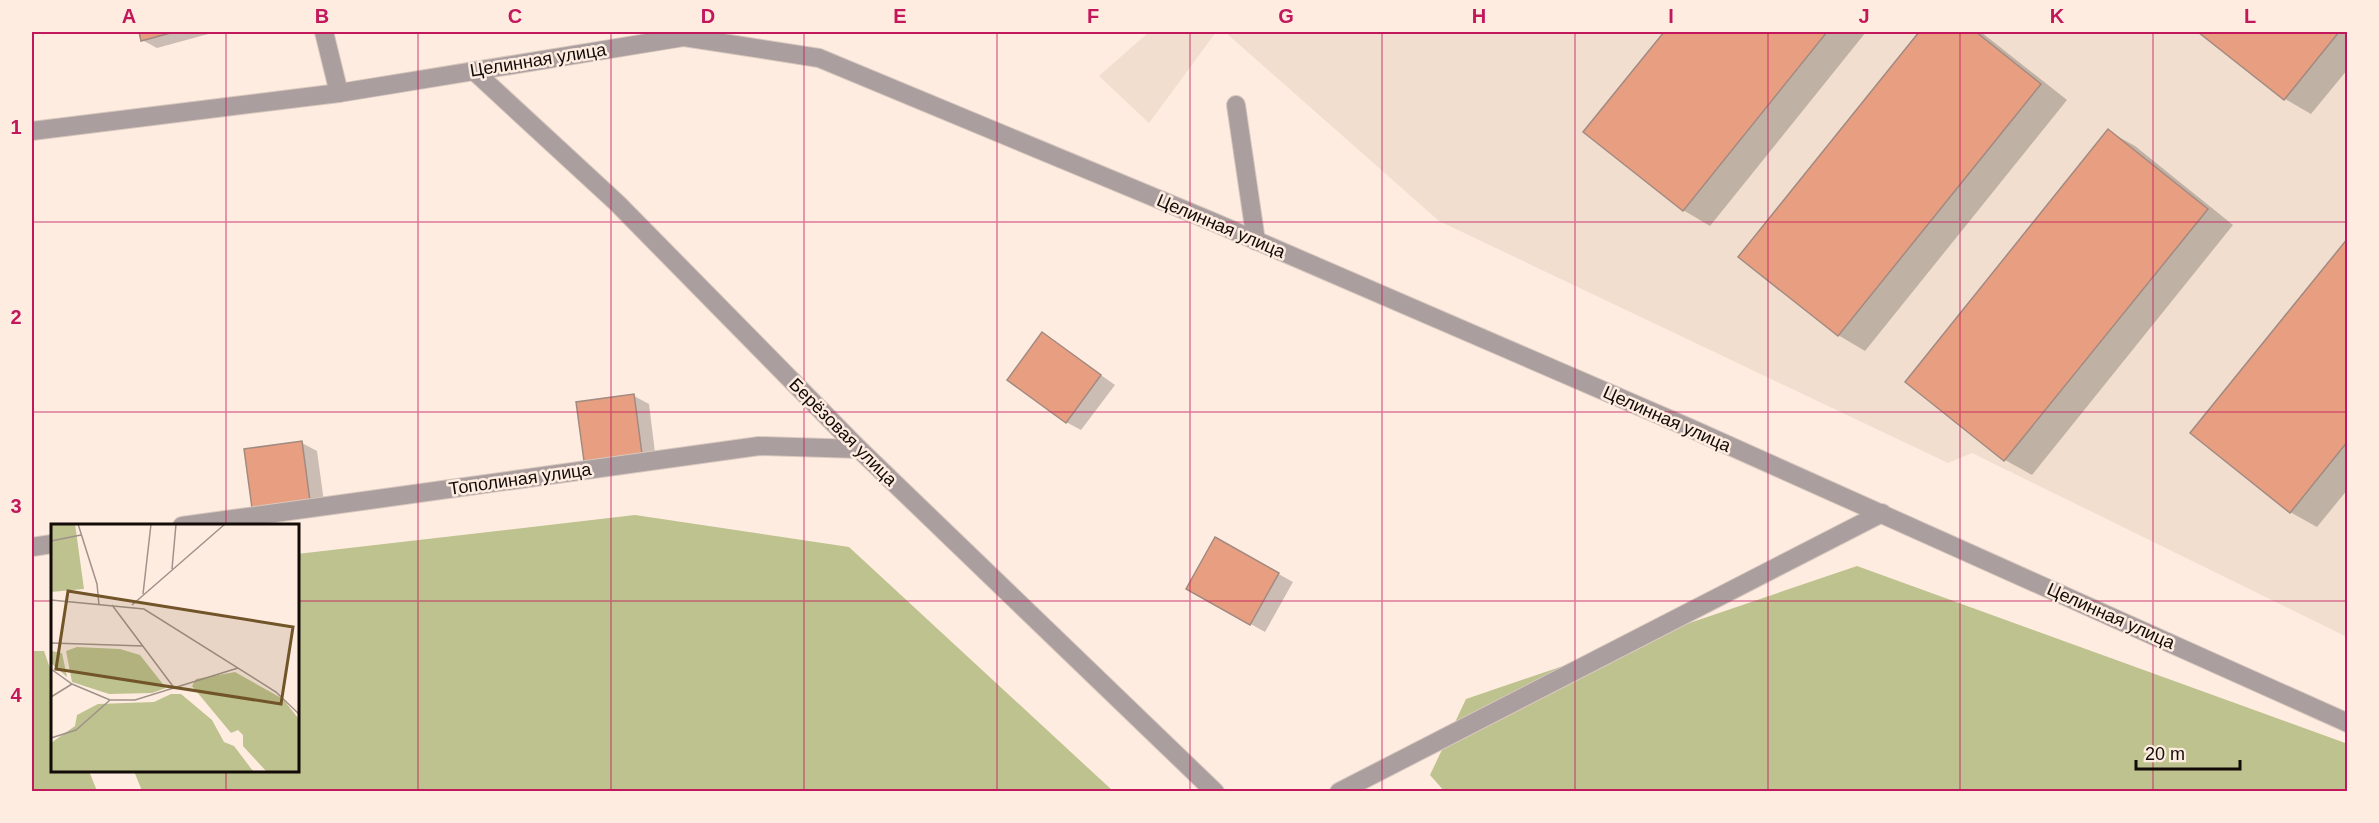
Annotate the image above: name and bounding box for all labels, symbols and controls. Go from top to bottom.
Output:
text: A [122,5,136,27]
text: B [315,5,329,27]
text: C [508,5,522,27]
text: D [701,5,715,27]
text: E [893,5,907,27]
text: F [1087,5,1099,27]
text: G [1278,5,1294,27]
text: H [1472,5,1486,27]
text: I [1668,5,1674,27]
text: J [1858,5,1870,27]
text: K [2050,5,2065,27]
text: L [2244,5,2256,27]
street label: Целинная улица [469,39,608,81]
text: 1 [10,116,22,138]
street label: Целинная улица [1154,190,1289,262]
text: 2 [10,306,22,328]
street label: Берёзовая улица [785,374,902,491]
street label: Целинная улица [1600,382,1735,456]
street label: Тополиная улица [447,459,594,499]
text: 3 [10,495,22,517]
inset map [51,524,298,772]
street label: Целинная улица [2044,579,2179,653]
text: 4 [10,684,22,706]
scale bar [2136,733,2240,771]
text: 20 m [2145,744,2185,764]

